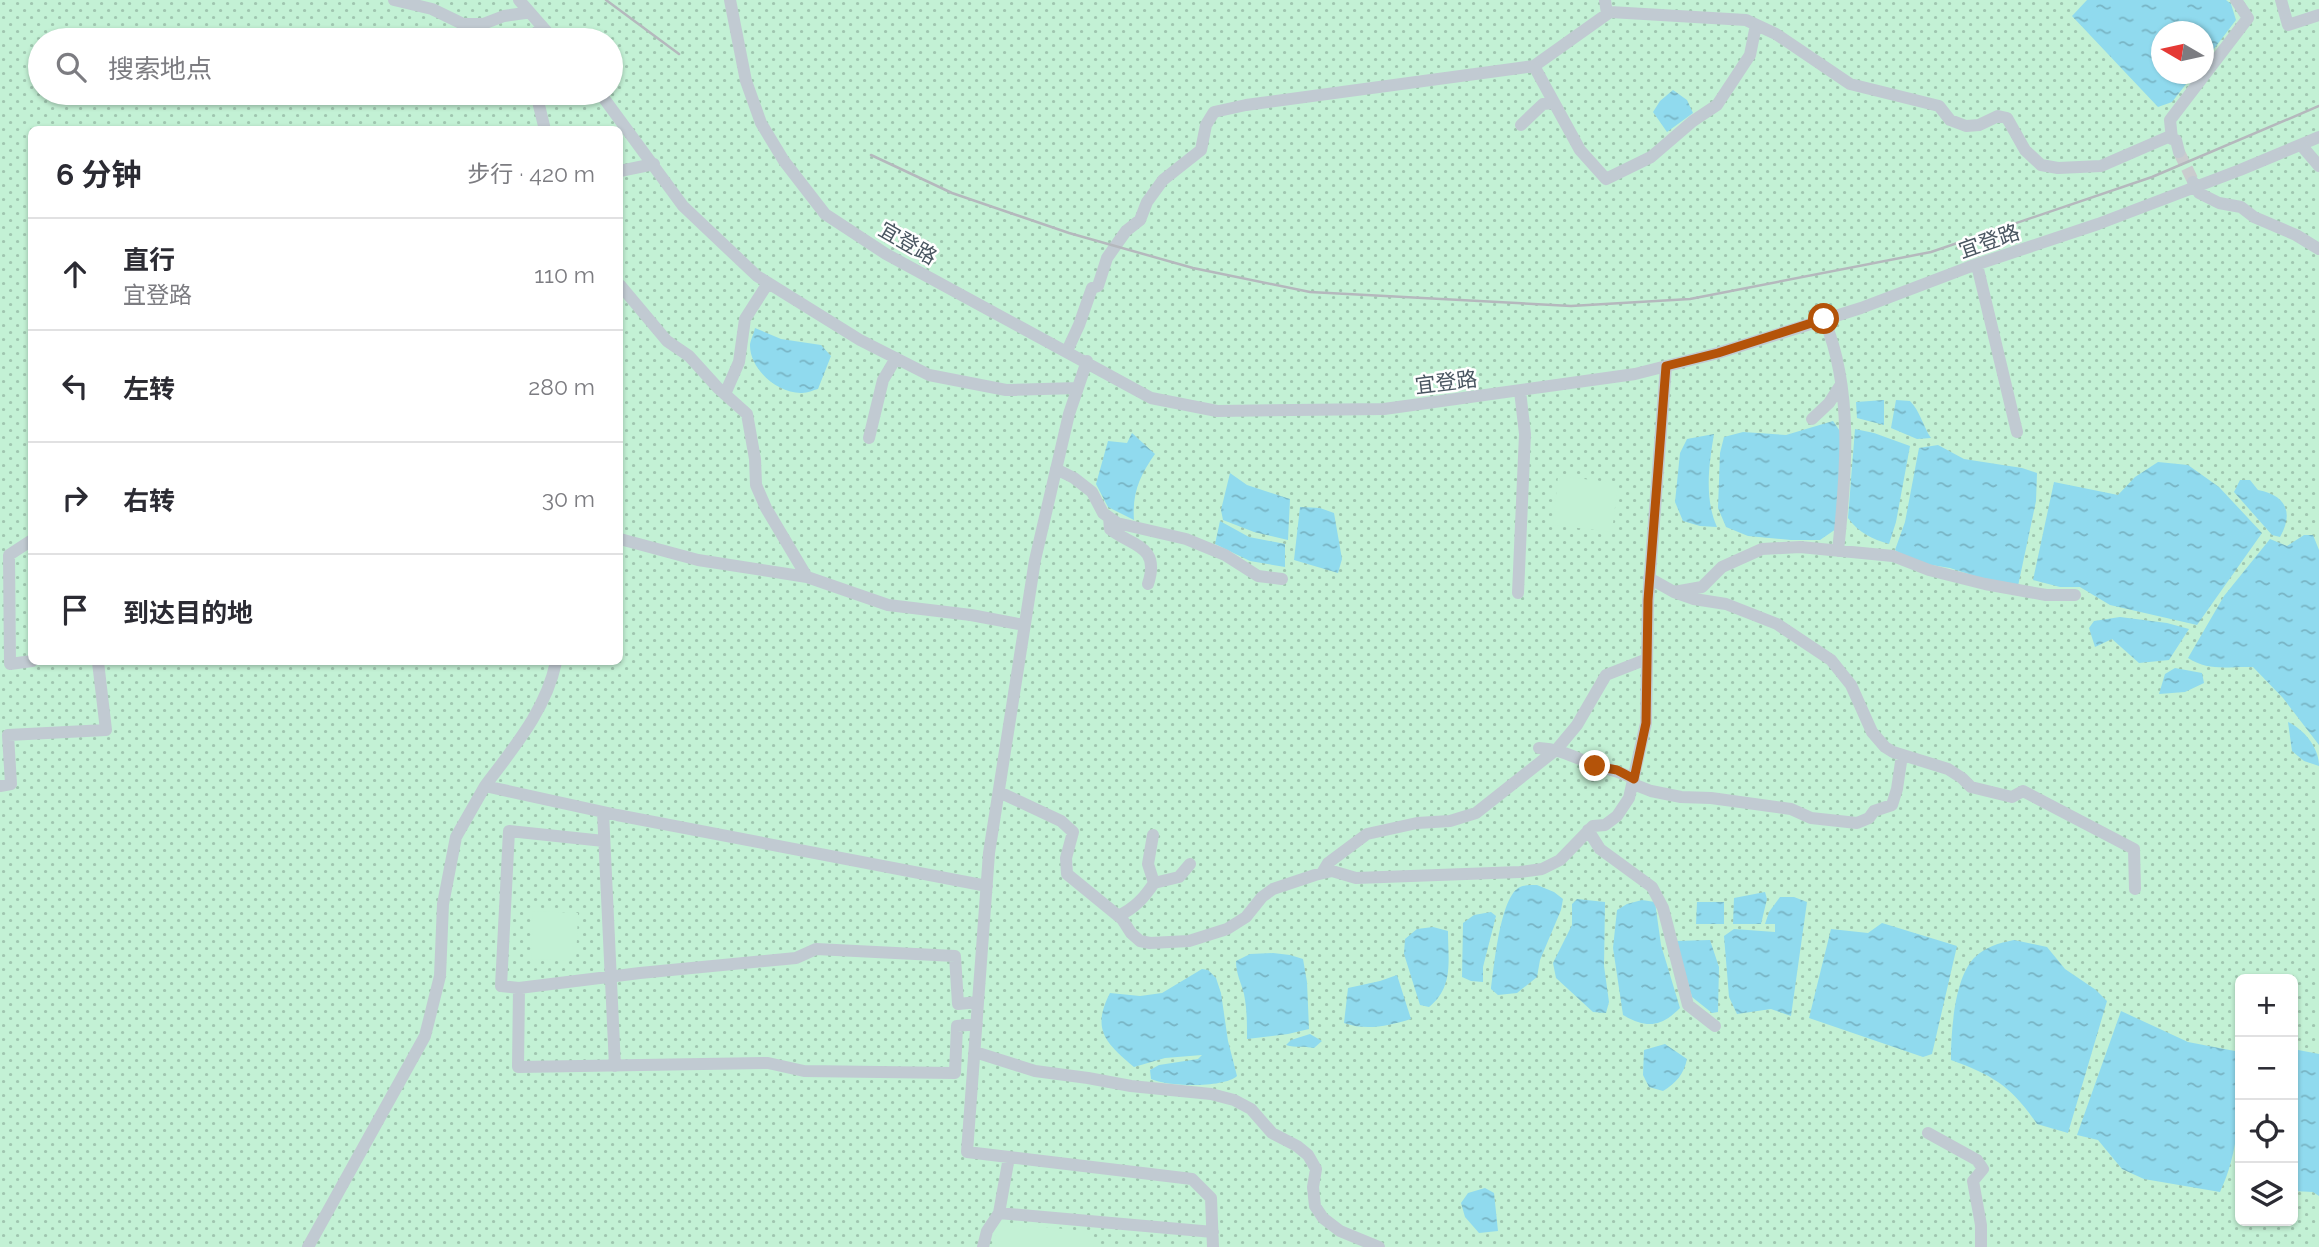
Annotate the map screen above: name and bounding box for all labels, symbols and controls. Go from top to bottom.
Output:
north arrow [2151,21,2214,84]
search box [28,28,623,105]
icon: search [52,48,90,86]
text: 搜索地点 [108,54,212,84]
text: 6 分钟 [56,157,141,192]
text: 步行 · 420 m [467,160,595,187]
street label: 宜登路 [874,216,942,270]
street label: 宜登路 [1955,219,2023,263]
text: 直行 [123,245,175,275]
icon: ahead [56,255,94,293]
text: 110 m [534,261,595,288]
text: 宜登路 [123,281,192,308]
route start [1808,303,1839,334]
street label: 宜登路 [1413,366,1479,398]
icon: left [56,367,94,405]
text: 280 m [528,373,595,400]
text: 左转 [123,374,175,404]
icon: right [56,479,94,517]
text: 30 m [542,485,595,512]
text: 右转 [123,486,175,516]
icon: arrive [56,591,94,629]
text: 到达目的地 [123,598,253,628]
route end [1579,750,1610,781]
map controls [2235,974,2298,1226]
button: + [2235,974,2298,1037]
button: − [2235,1037,2298,1100]
button: locate [2235,1100,2298,1163]
button: layers [2235,1163,2298,1226]

